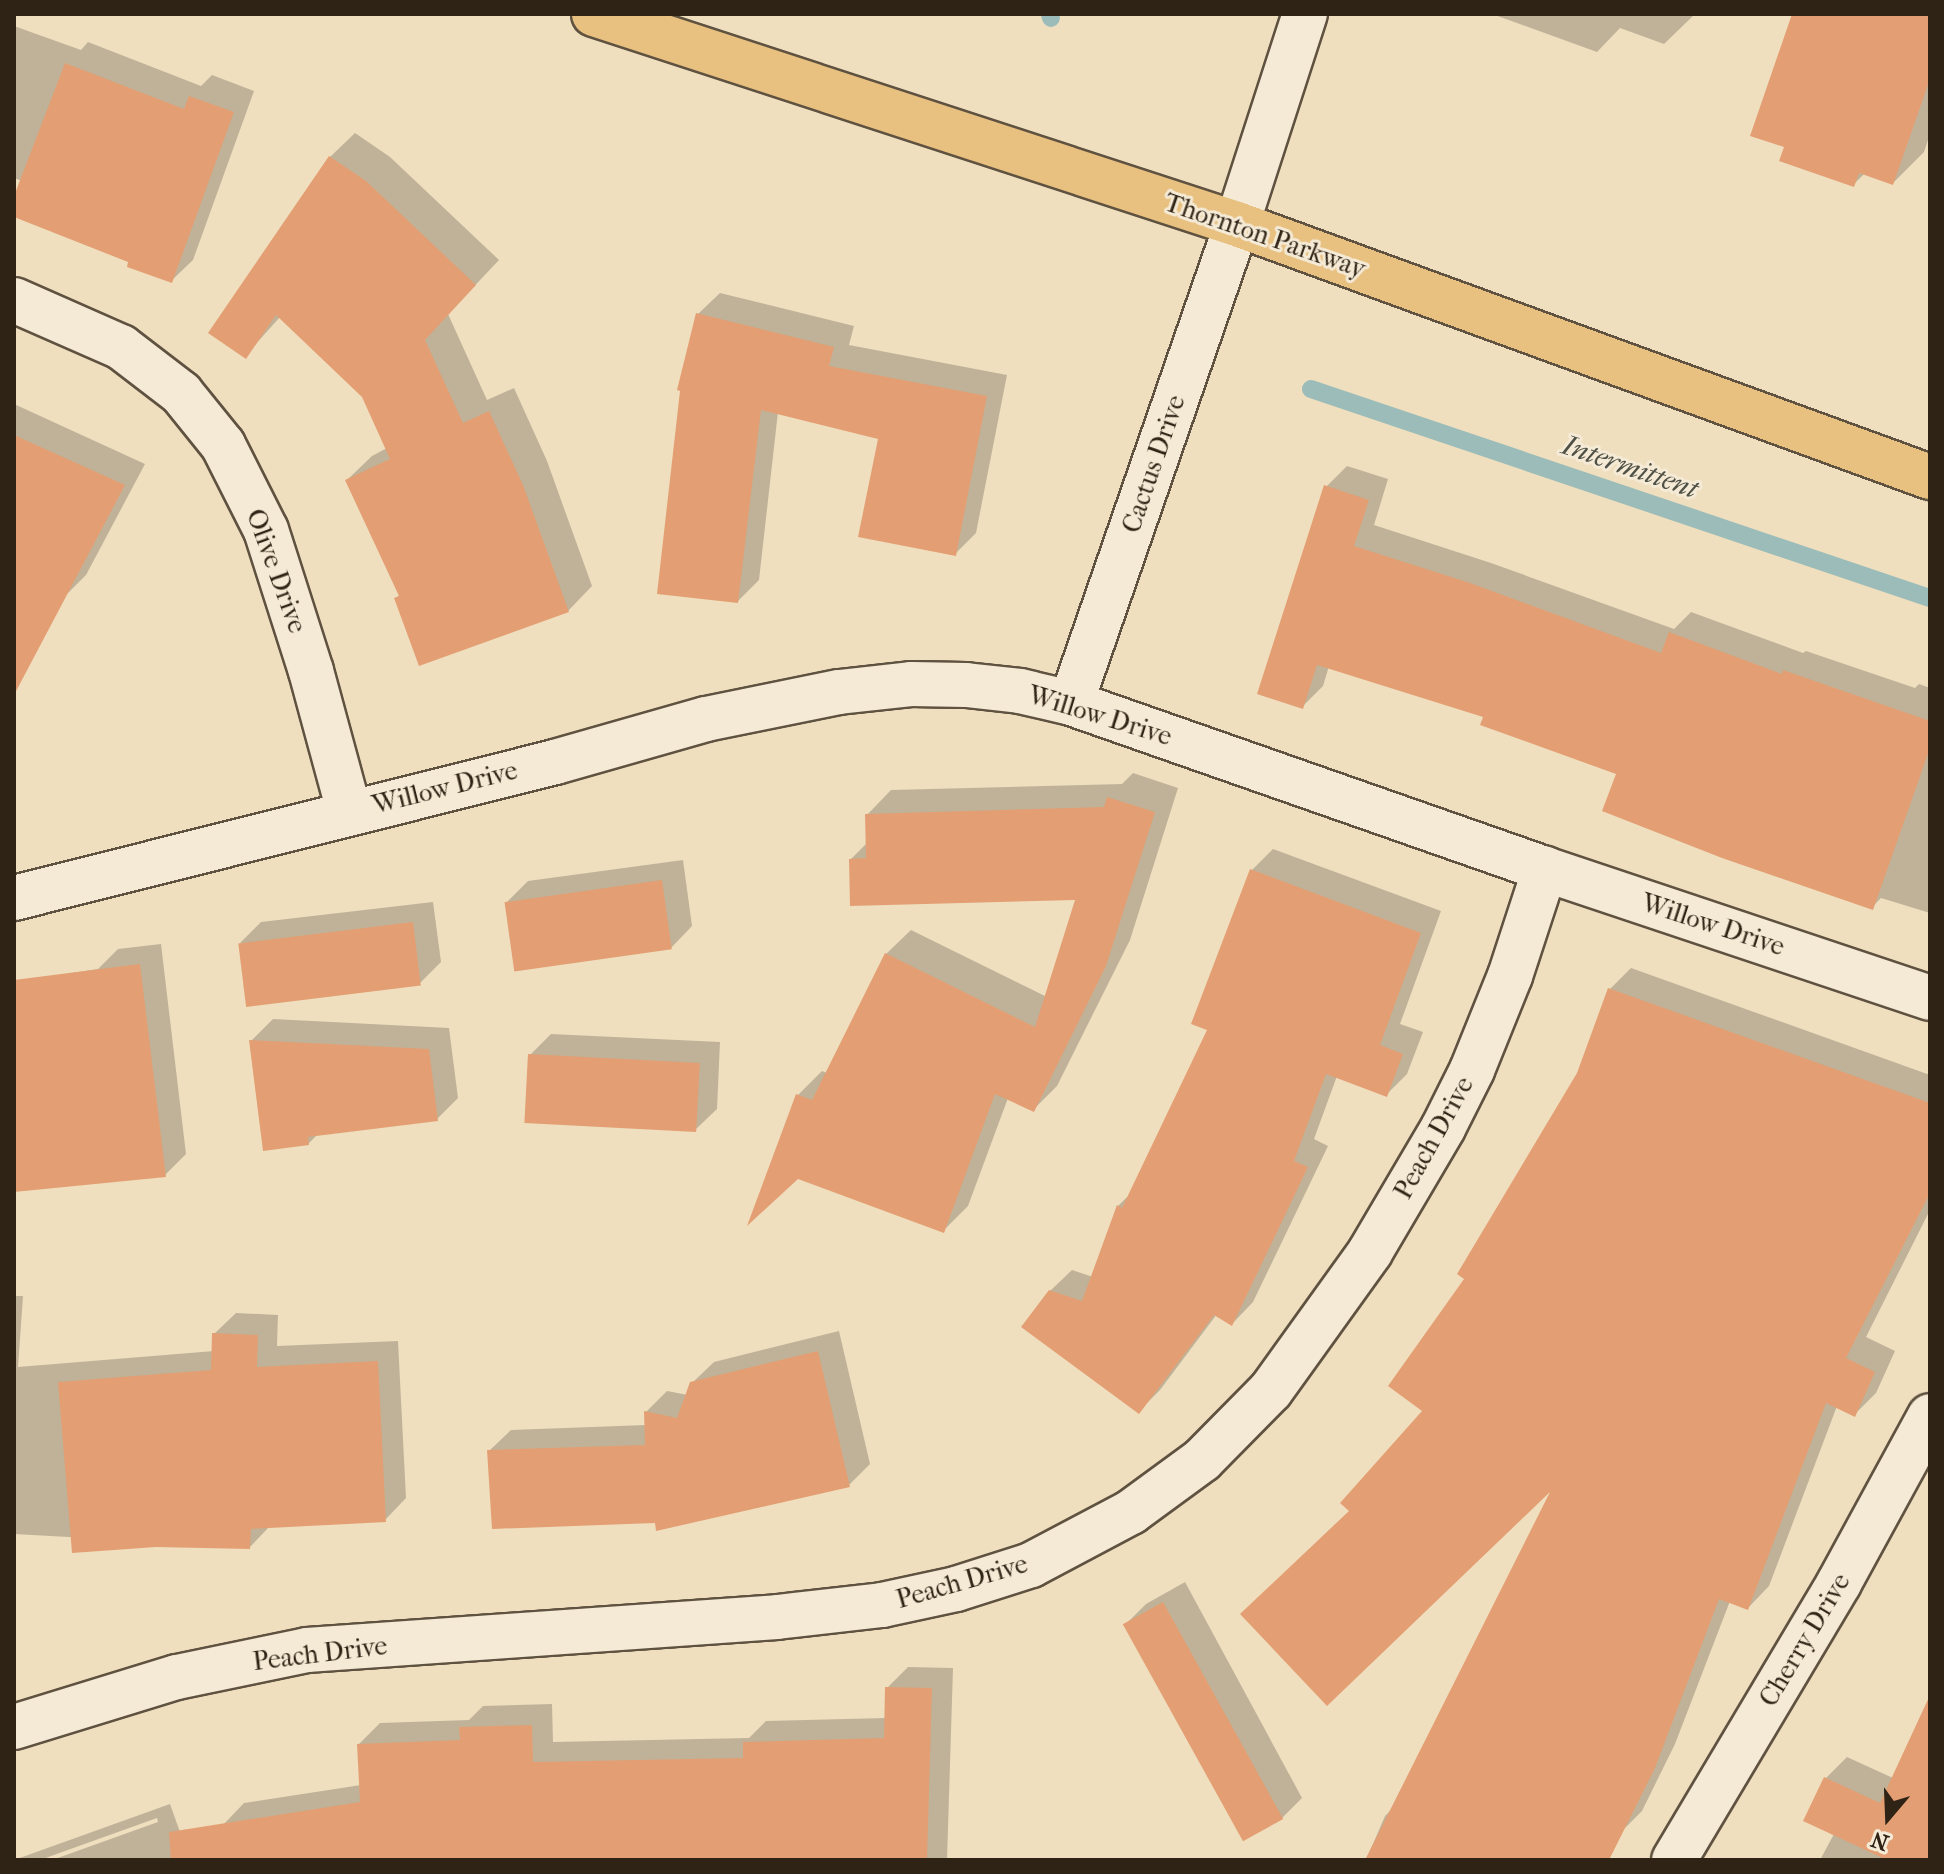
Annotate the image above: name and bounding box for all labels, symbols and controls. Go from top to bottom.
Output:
street label: Thornton Parkway [1160,187,1370,285]
street label: Cactus Drive [1116,391,1192,537]
water label: Intermittent [1558,428,1702,506]
street label: Olive Drive [239,505,313,637]
street label: Willow Drive [1025,679,1175,753]
street label: Willow Drive [369,755,521,821]
street label: Willow Drive [1638,887,1788,963]
street label: Peach Drive [1388,1071,1480,1205]
street label: Peach Drive [893,1548,1031,1616]
street label: Cherry Drive [1753,1568,1857,1712]
street label: Peach Drive [251,1630,389,1678]
north arrow [1848,1778,1928,1858]
text: N [1868,1826,1892,1856]

